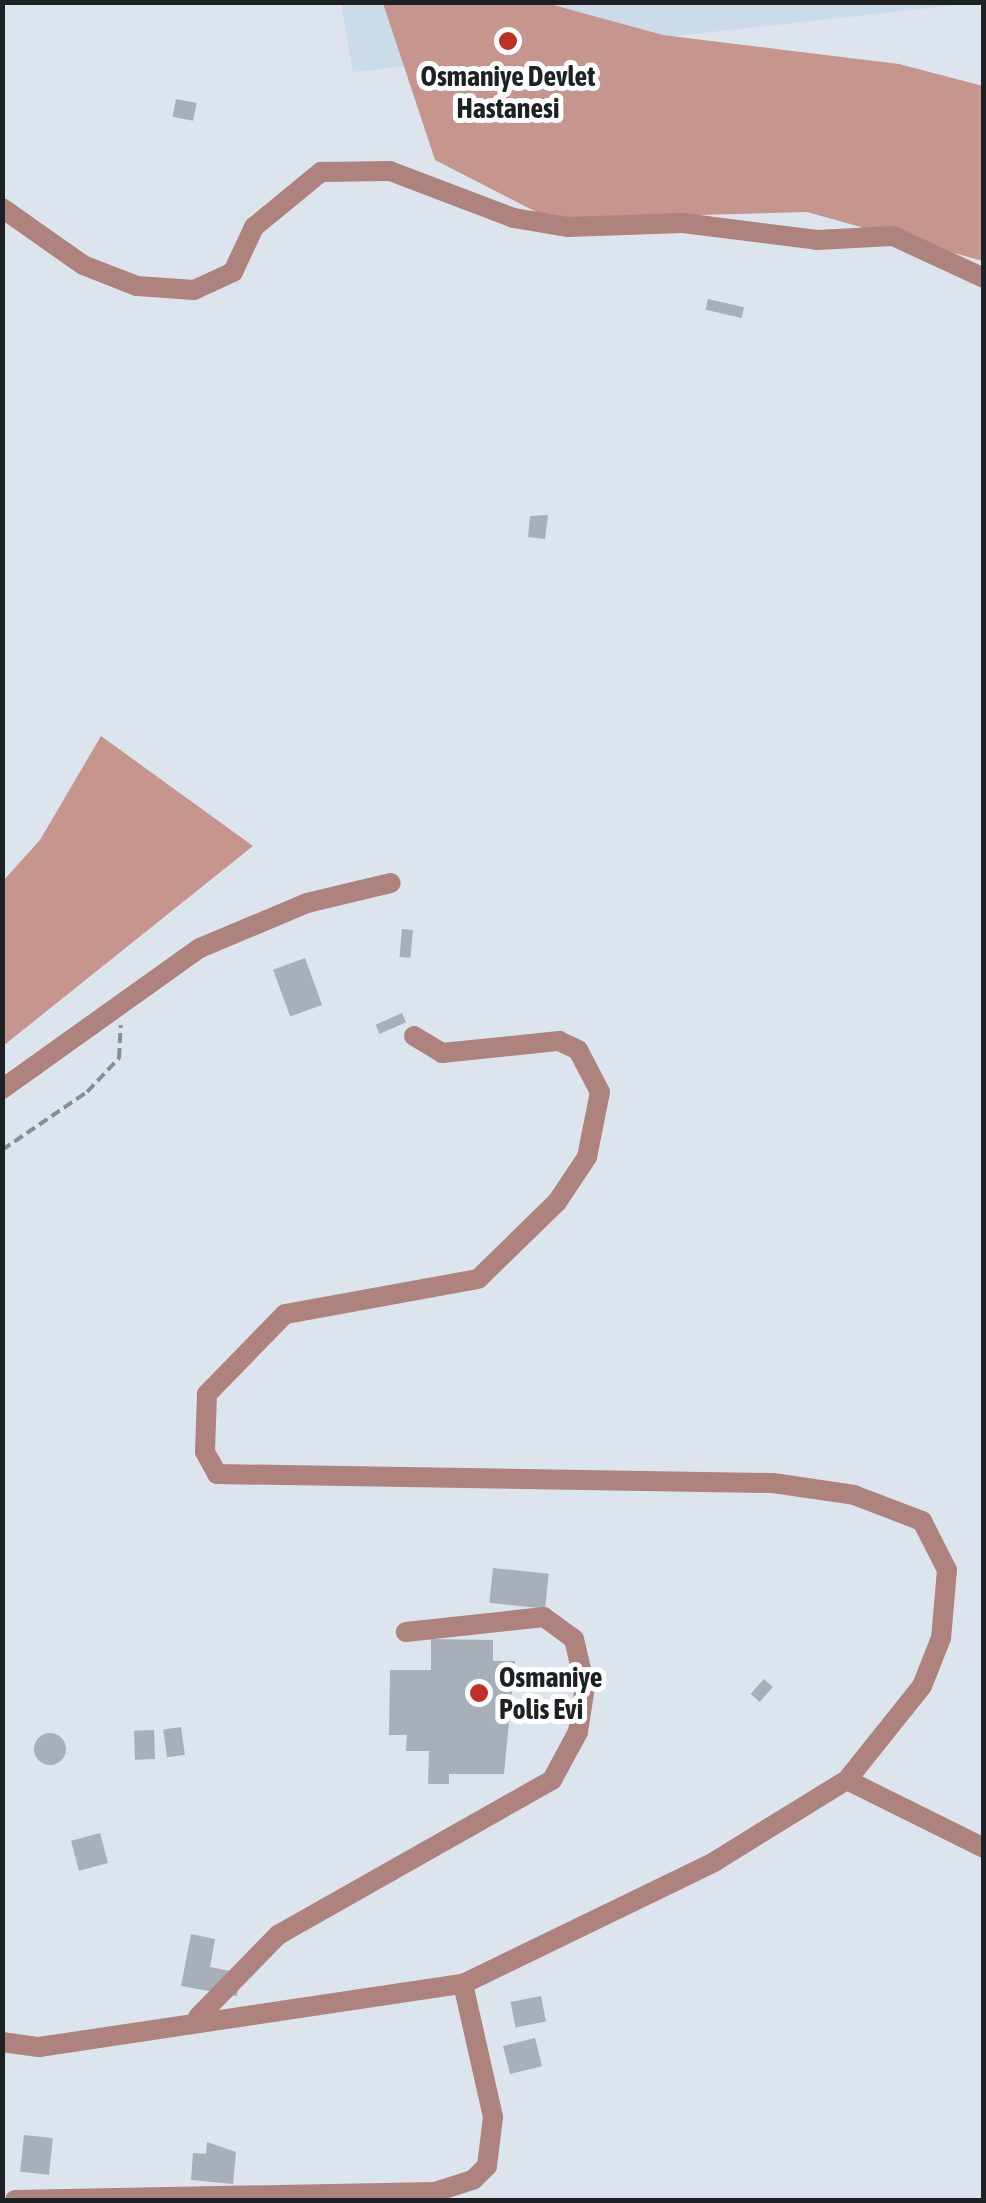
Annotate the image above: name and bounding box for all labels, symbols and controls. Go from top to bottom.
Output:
marker: Osmaniye Devlet Hastanesi [495,28,521,54]
place label: Osmaniye Devlet Hastanesi [421,59,595,125]
place label: Osmaniye Polis Evi [499,1660,602,1726]
marker: Osmaniye Polis Evi [468,1682,490,1704]

